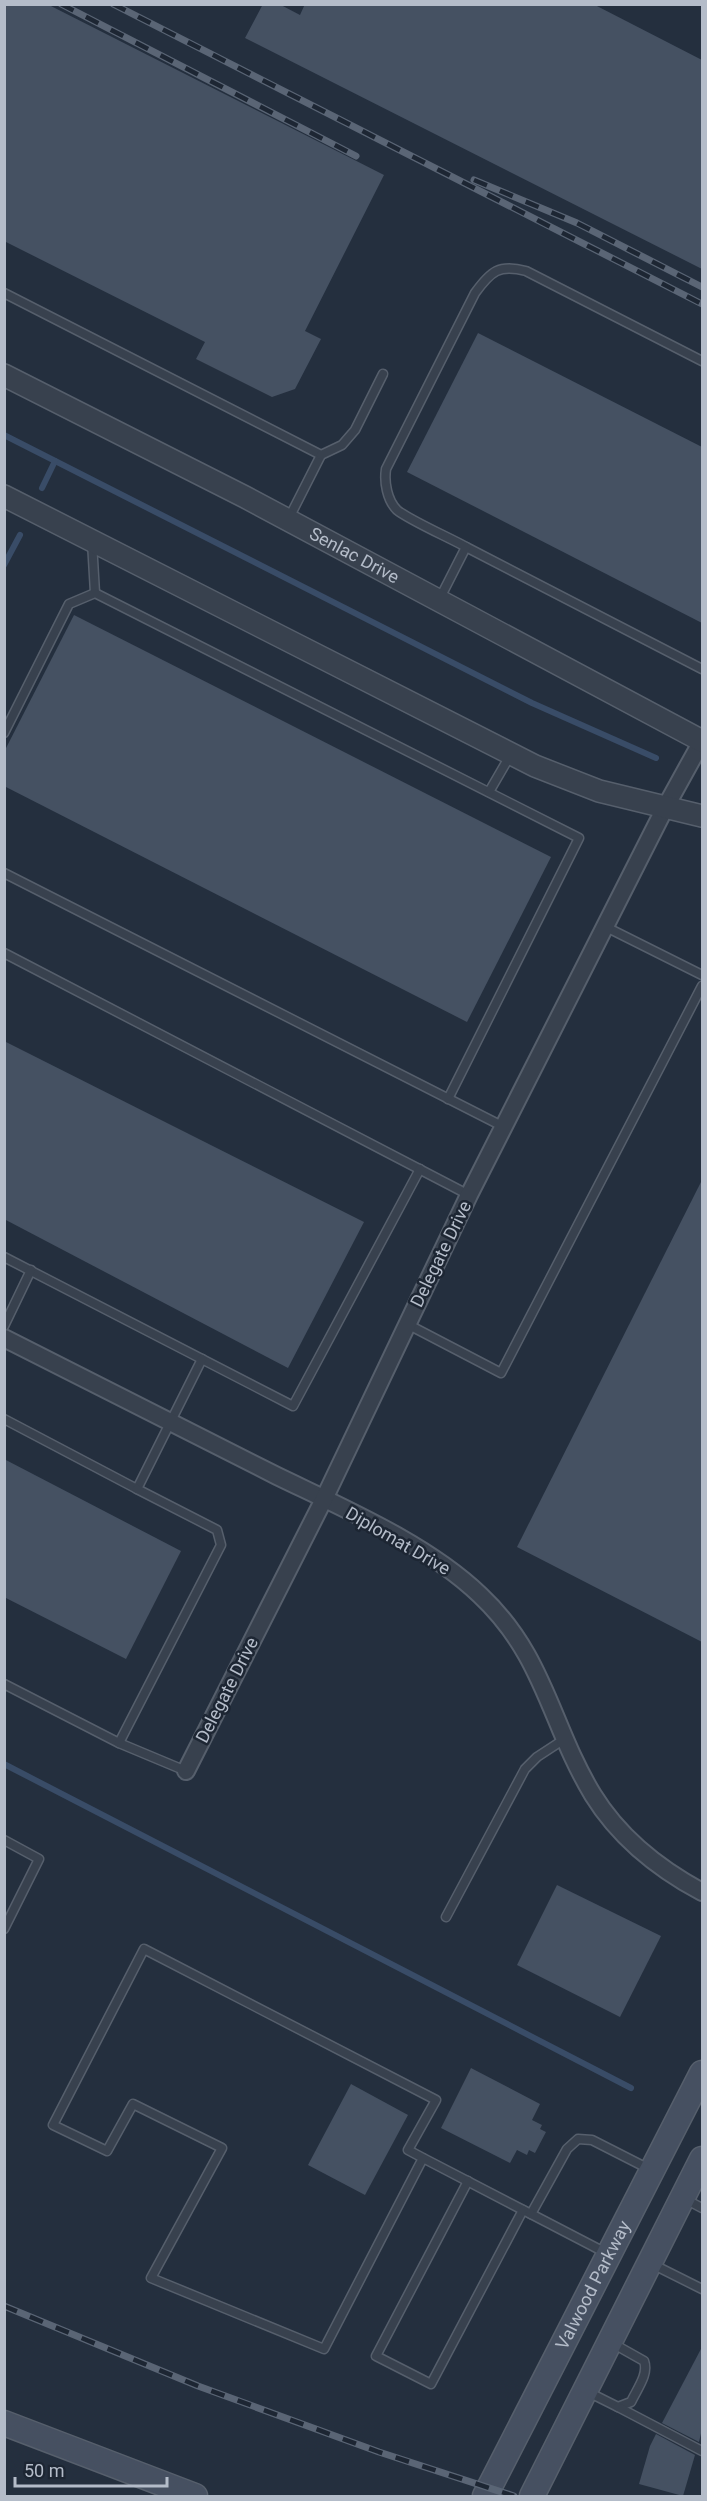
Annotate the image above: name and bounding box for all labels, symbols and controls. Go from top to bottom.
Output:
street label: Senlac Drive [306,522,403,587]
street label: Delegate Drive [406,1197,475,1310]
street label: Diplomat Drive [342,1502,454,1579]
street label: Delegate Drive [191,1634,262,1746]
street label: Valwood Parkway [551,2217,635,2353]
scale bar [15,2450,166,2488]
text: 50 m [24,2460,64,2481]

